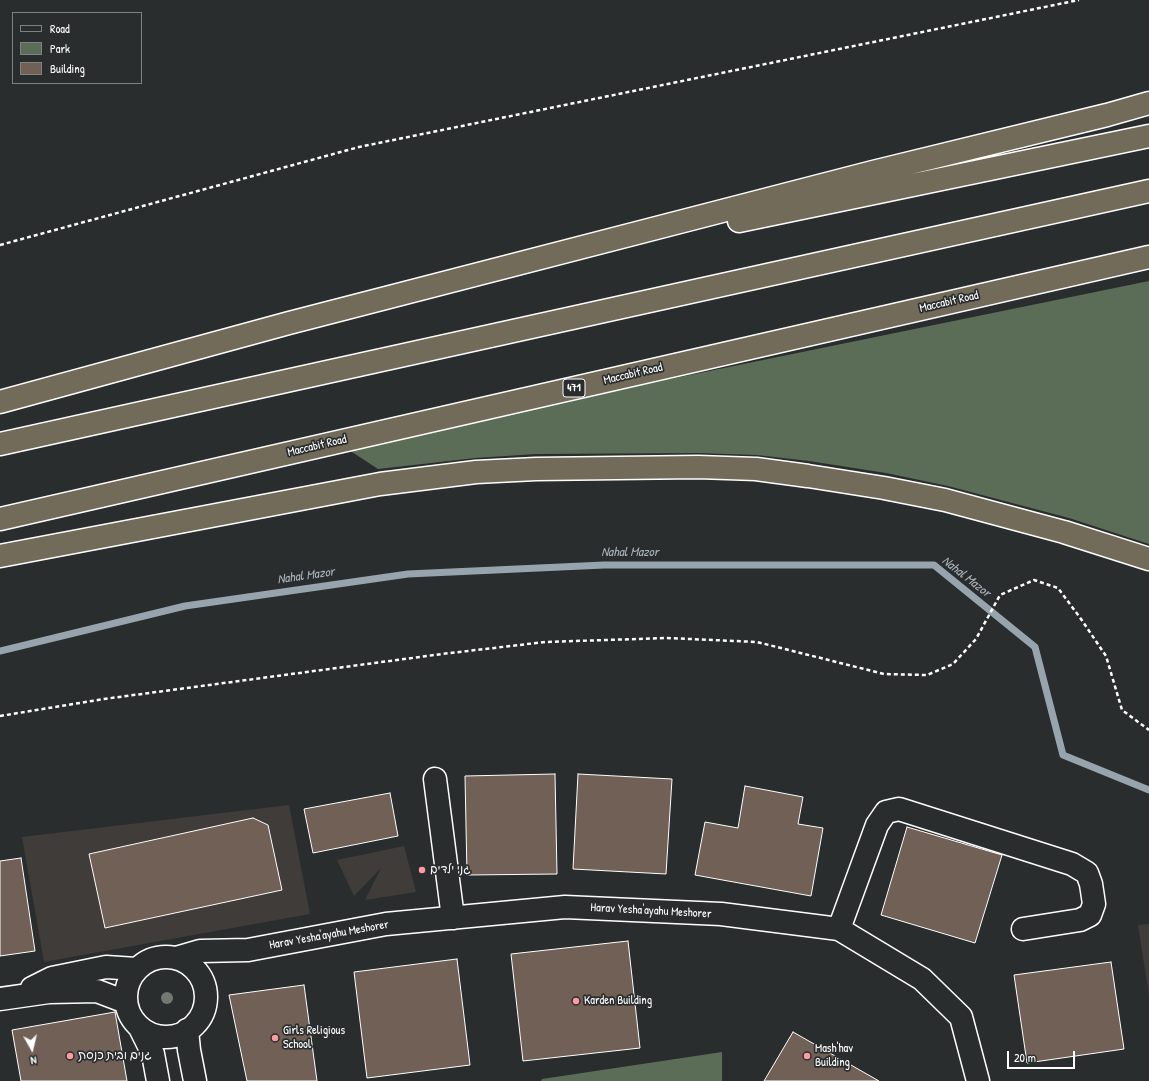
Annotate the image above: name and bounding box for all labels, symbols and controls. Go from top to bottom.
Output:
legend [12,12,142,84]
text: Road [50,20,70,37]
text: Park [50,40,70,57]
text: Building [50,60,85,77]
street label: Maccabit Road [918,288,980,316]
street label: Maccabit Road [602,360,664,388]
road number: 471 [563,379,585,397]
street label: Maccabit Road [286,432,348,460]
water label: Nahal Mazor [601,545,659,561]
water label: Nahal Mazor [938,553,994,601]
water label: Nahal Mazor [276,564,336,588]
place label: גני ילדים [430,863,471,877]
marker: גני ילדים [417,865,427,875]
street label: Harav Yesha'ayahu Meshorer [590,901,712,921]
street label: Harav Yesha'ayahu Meshorer [268,917,390,953]
place label: Karden Building [584,994,652,1008]
marker: Karden Building [571,996,581,1006]
place label: Girls Religious School [283,1024,345,1052]
north arrow [12,1029,52,1069]
marker: Girls Religious School [270,1033,280,1043]
place label: Mash'hav Building [815,1042,853,1070]
scale bar [1009,1043,1077,1069]
place label: גנים ובית כנסת [78,1049,152,1063]
text: 20 m [1014,1049,1036,1066]
marker: גנים ובית כנסת [65,1051,75,1061]
marker: Mash'hav Building [802,1051,812,1061]
text: N [30,1054,38,1068]

